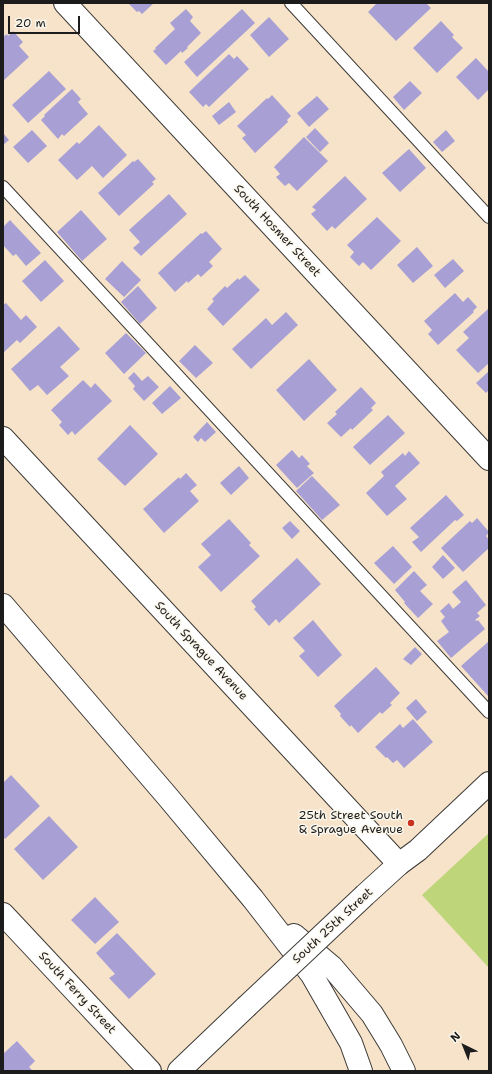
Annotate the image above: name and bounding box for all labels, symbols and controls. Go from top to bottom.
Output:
scale bar [10,8,82,34]
text: 20 m [15,15,46,31]
street label: South Hosmer Street [231,182,323,280]
street label: South Sprague Avenue [151,599,251,703]
place label: 25th Street South & Sprague Avenue [298,809,403,837]
marker: 25th Street South & Sprague Avenue [406,818,416,828]
street label: South 25th Street [290,885,376,967]
street label: South Ferry Street [35,949,119,1037]
north arrow [444,1026,484,1066]
text: N [447,1028,464,1045]

